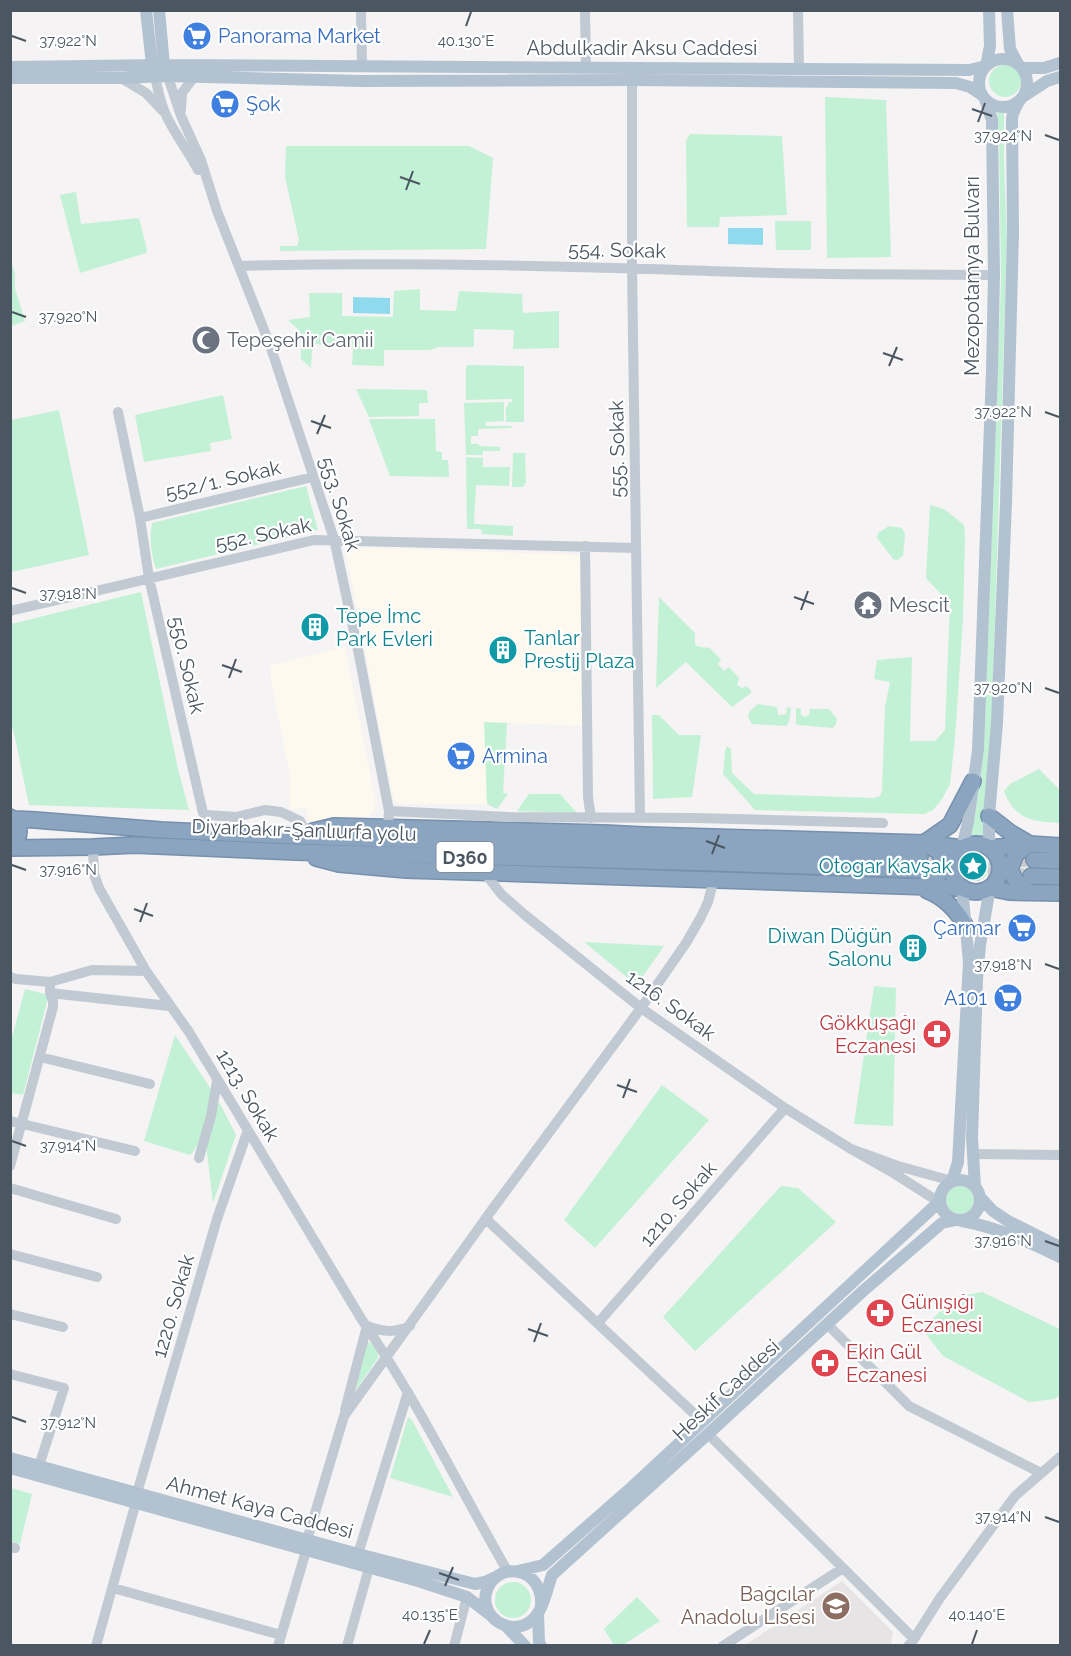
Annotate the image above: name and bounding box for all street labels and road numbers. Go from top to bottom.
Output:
street label: Abdulkadir Aksu Caddesi [527,36,757,60]
street label: Mezopotamya Bulvarı [960,176,984,376]
street label: 554. Sokak [568,237,666,263]
street label: 555. Sokak [604,400,630,498]
street label: 553. Sokak [314,454,366,554]
street label: 552/1. Sokak [163,455,283,505]
street label: 552. Sokak [213,512,313,556]
street label: 550. Sokak [164,614,210,716]
street label: Diyarbakır-Şanlıurfa yolu [191,814,417,846]
road number: D360 [436,842,494,872]
street label: 1216. Sokak [622,965,721,1046]
street label: 1213. Sokak [211,1045,285,1146]
street label: 1210. Sokak [635,1156,722,1251]
street label: 1220. Sokak [147,1251,199,1361]
street label: Heskif Caddesi [668,1334,784,1446]
street label: Ahmet Kaya Caddesi [164,1471,356,1543]

